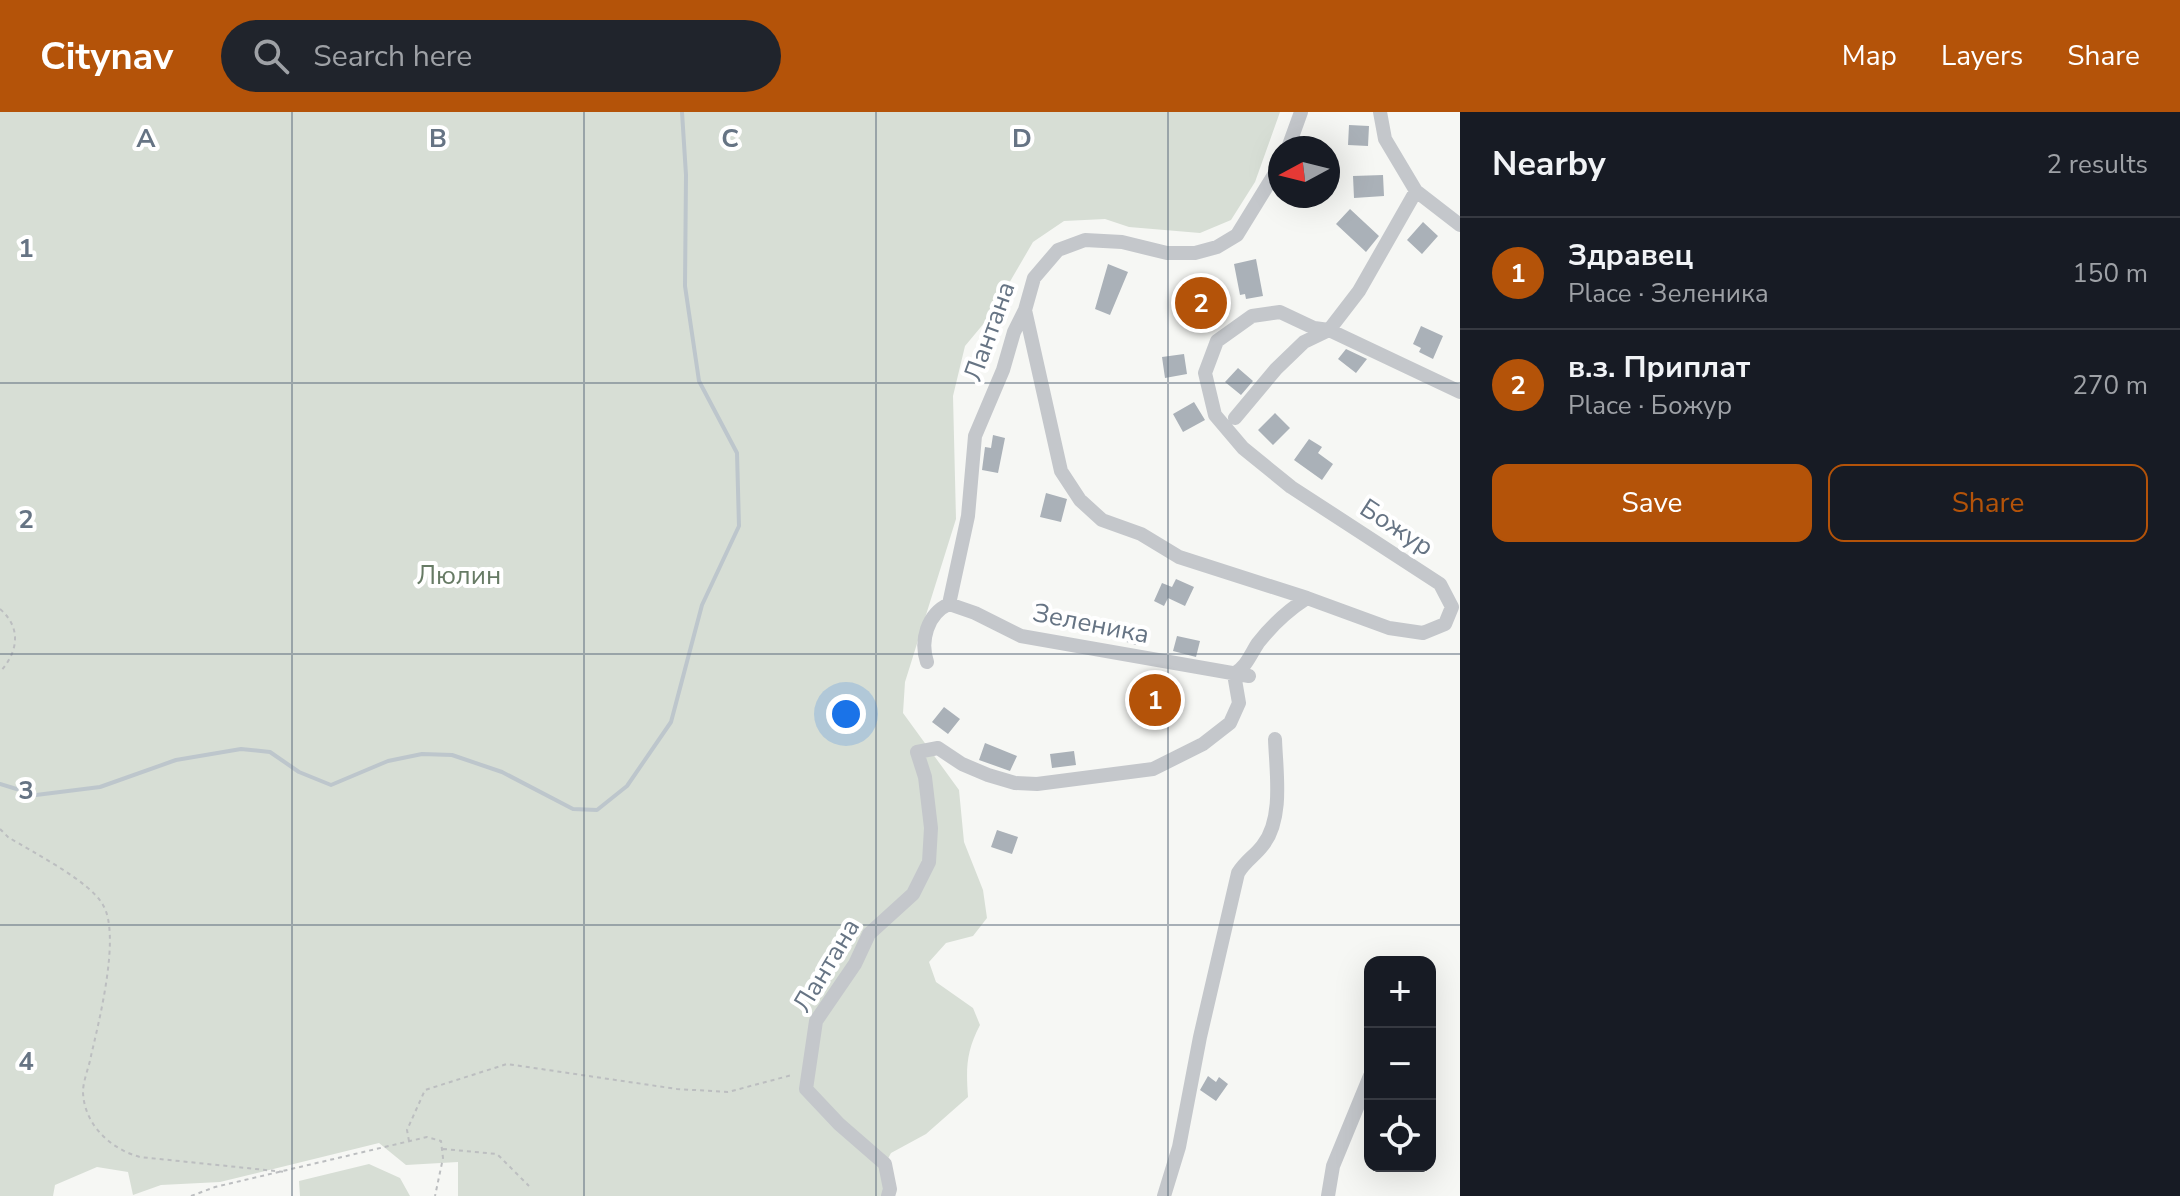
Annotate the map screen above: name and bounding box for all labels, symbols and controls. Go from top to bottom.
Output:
search box [221,20,781,92]
text: Citynav [40,31,173,82]
icon: search [249,34,293,78]
text: Search here [313,36,472,77]
text: Map [1842,37,1897,75]
text: Layers [1941,37,2023,75]
text: Share [2067,37,2140,75]
text: A [136,121,156,156]
text: B [429,121,447,156]
text: C [721,121,739,156]
text: D [1012,121,1032,156]
north arrow [1268,136,1340,208]
text: Nearby [1492,141,1606,187]
text: 2 results [2047,147,2148,182]
text: 1 [18,231,34,266]
text: Здравец [1568,235,1693,276]
text: 1 [1510,256,1526,291]
text: 150 m [2072,256,2148,291]
pin: 2 [1175,273,1227,333]
text: Place · Зеленика [1568,276,1769,311]
street label: Лантана [955,277,1024,386]
text: в.з. Приплат [1568,347,1750,388]
text: 2 [1510,368,1526,403]
text: 270 m [2072,368,2148,403]
text: Place · Божур [1568,388,1732,423]
button: Save [1492,464,1812,542]
button: Share [1828,464,2148,542]
street label: Божур [1353,491,1440,564]
text: 2 [18,502,34,537]
park label: Люлин [417,558,501,593]
street label: Зеленика [1030,595,1152,652]
pin: 1 [1129,670,1181,730]
your location [826,694,866,734]
text: 3 [18,773,34,808]
street label: Лантана [785,912,868,1019]
map controls [1364,956,1436,1172]
button: + [1364,956,1436,1028]
button: − [1364,1028,1436,1100]
text: 4 [18,1044,34,1079]
button: locate [1364,1100,1436,1172]

